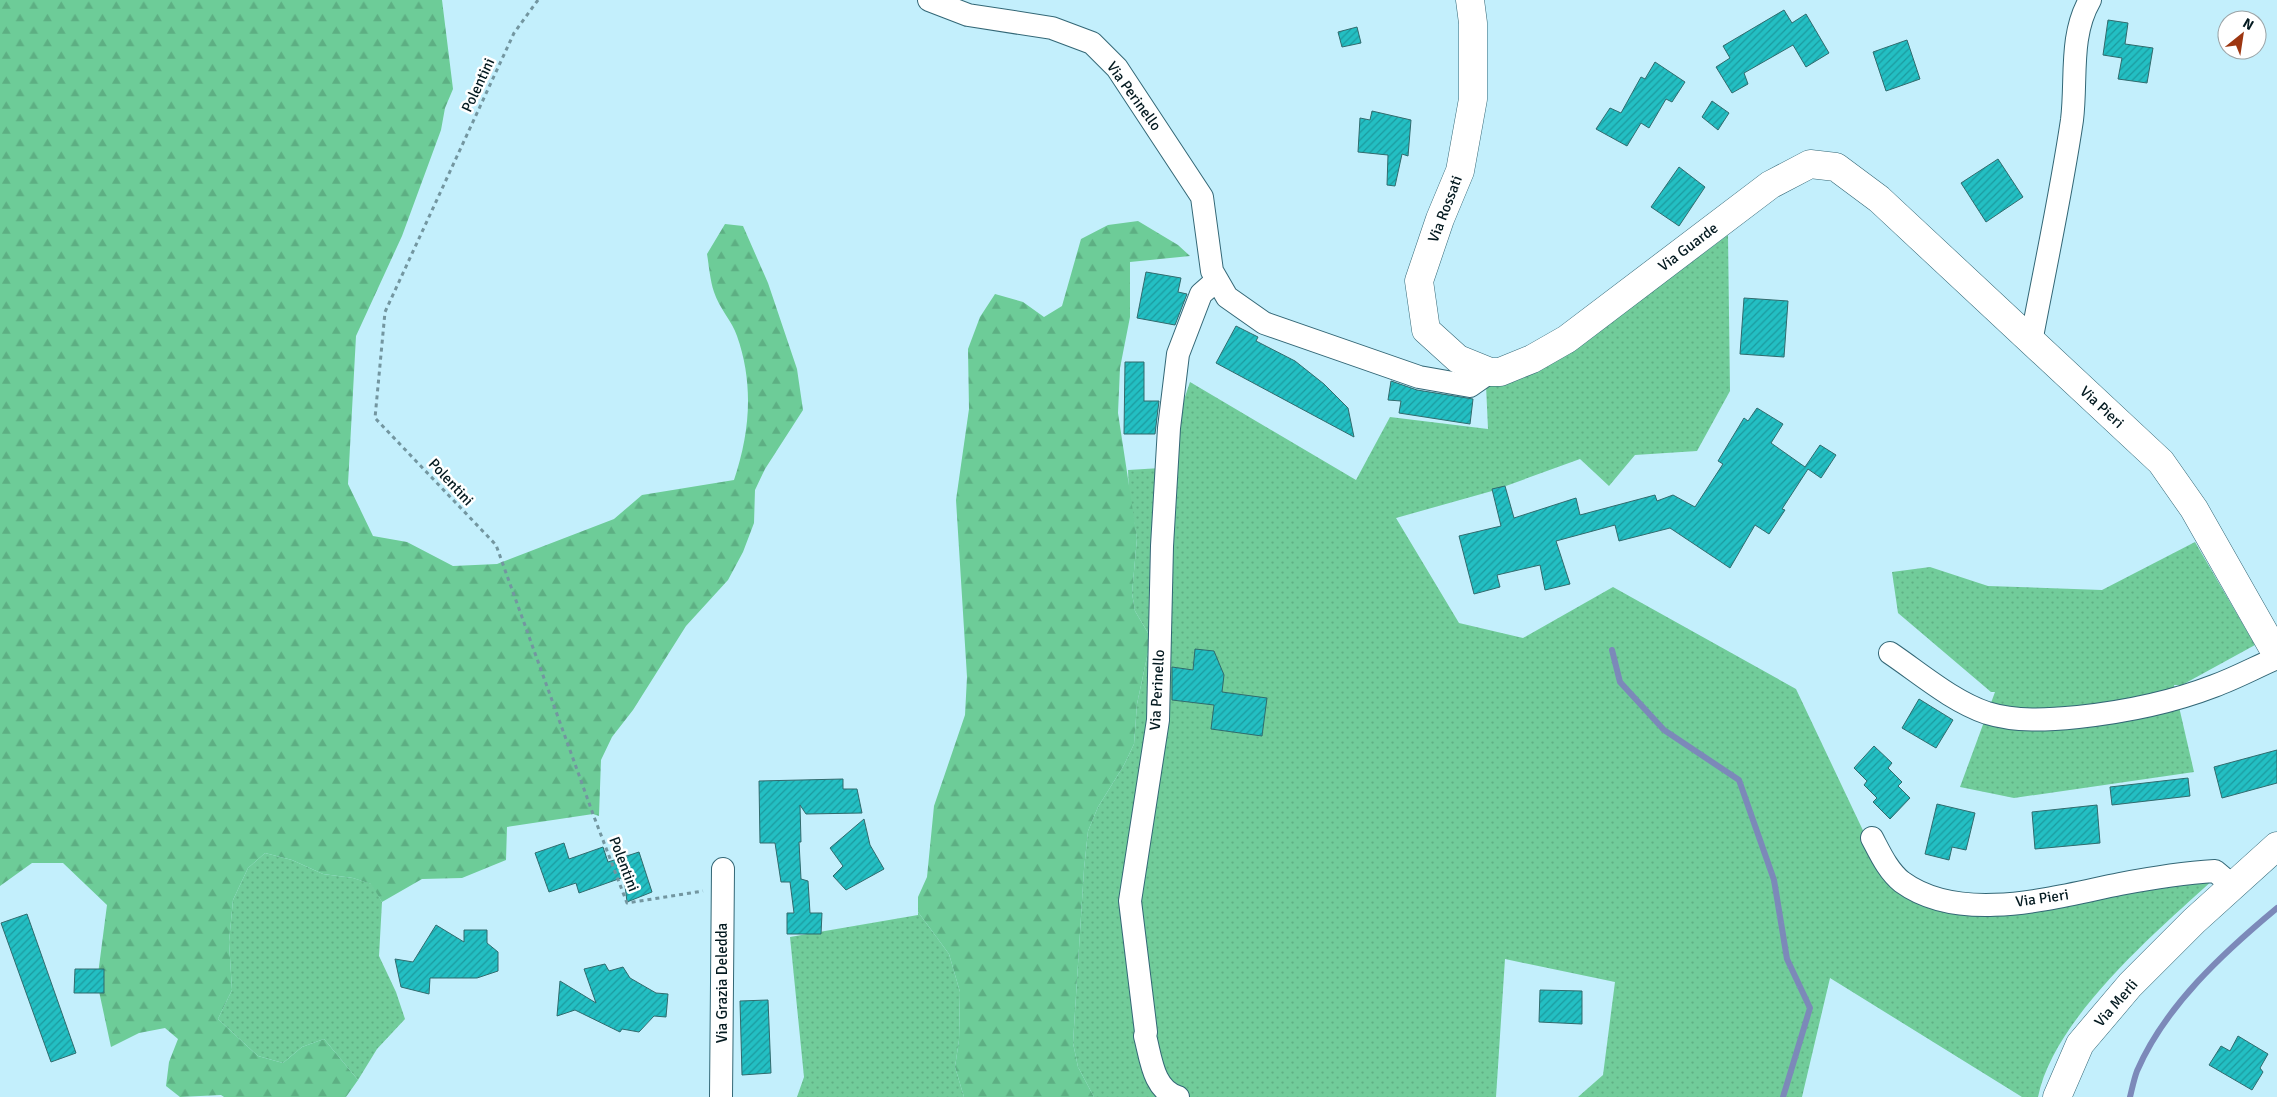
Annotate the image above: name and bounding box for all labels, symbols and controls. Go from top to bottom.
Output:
north arrow [2217,10,2267,60]
text: N [2240,14,2257,34]
street label: Polentini [458,55,498,115]
street label: Via Perinello [1103,58,1165,134]
street label: Via Rossati [1424,173,1466,245]
street label: Via Guarde [1655,219,1721,275]
street label: Via Pieri [2076,382,2128,432]
street label: Polentini [425,455,477,509]
street label: Via Perinello [1146,649,1168,731]
street label: Polentini [605,834,643,894]
street label: Via Pieri [2014,885,2070,911]
street label: Via Grazia Deledda [713,923,731,1043]
street label: Via Merli [2090,976,2142,1030]

